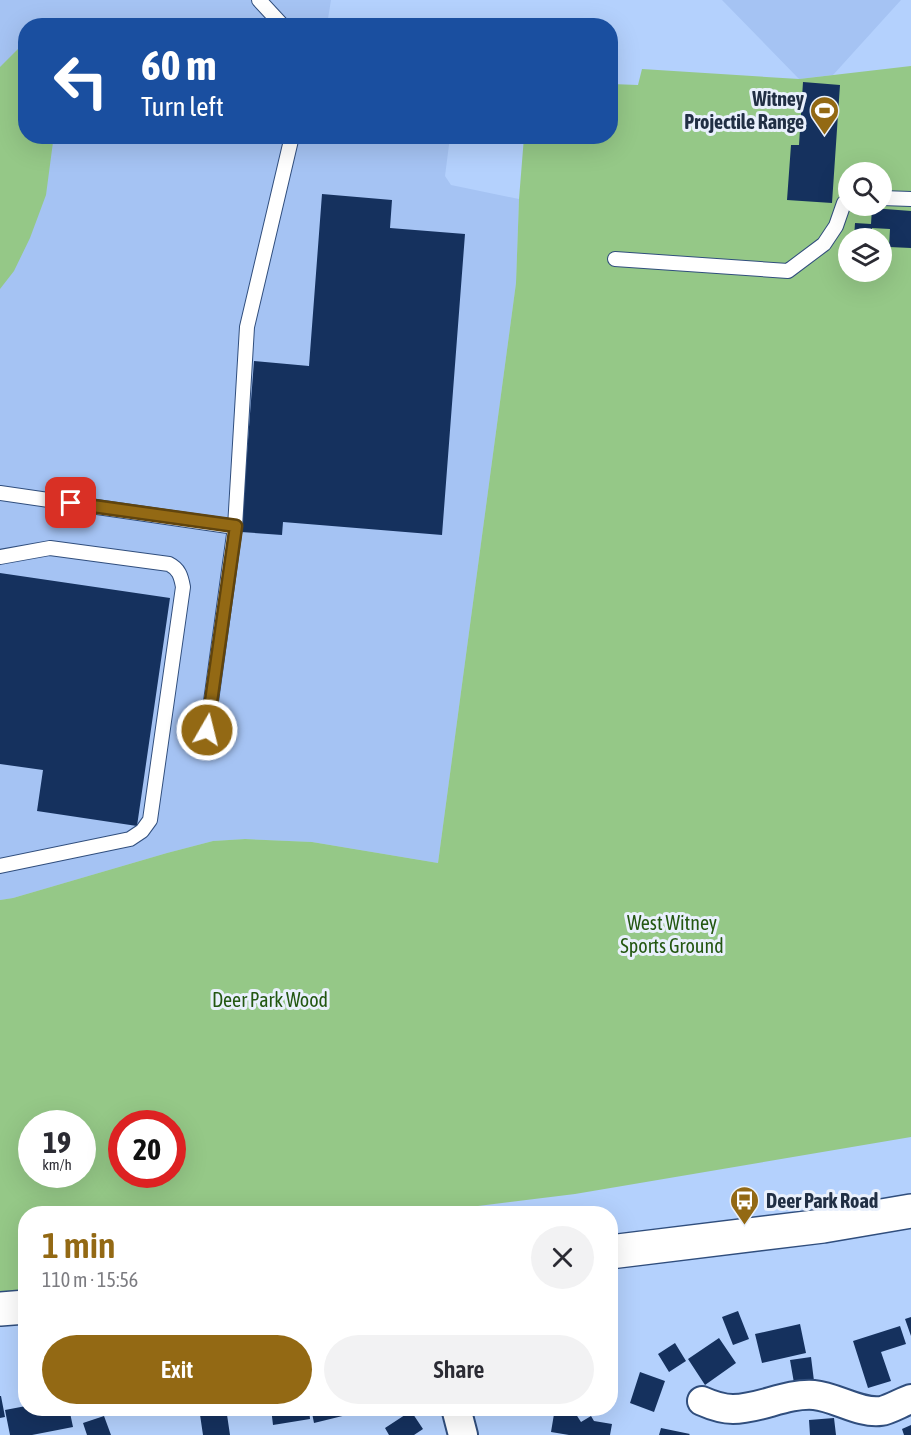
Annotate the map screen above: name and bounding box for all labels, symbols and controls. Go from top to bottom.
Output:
text: 60 m [141,41,216,89]
icon: left [42,42,120,120]
place label: Witney Projectile Range [684,87,805,133]
text: Turn left [141,91,224,122]
sports icon: Witney Projectile Range [809,94,841,136]
map controls [838,162,892,282]
button: search [838,162,892,216]
button: layers [838,228,892,282]
pin [45,477,96,528]
icon: arrive [54,486,87,519]
position arrow [175,698,239,762]
park label: West Witney Sports Ground [620,911,724,957]
park label: Deer Park Wood [212,988,328,1011]
speed limit sign: 20 [108,1110,186,1188]
text: 19 [43,1125,71,1159]
text: km/h [42,1156,72,1173]
bus stop icon: Deer Park Road [729,1184,761,1226]
place label: Deer Park Road [766,1189,878,1212]
text: 1 min [42,1224,116,1266]
button: close [531,1226,594,1289]
text: 110 m · 15:56 [42,1268,138,1291]
button: Exit [42,1335,312,1404]
button: Share [324,1335,594,1404]

